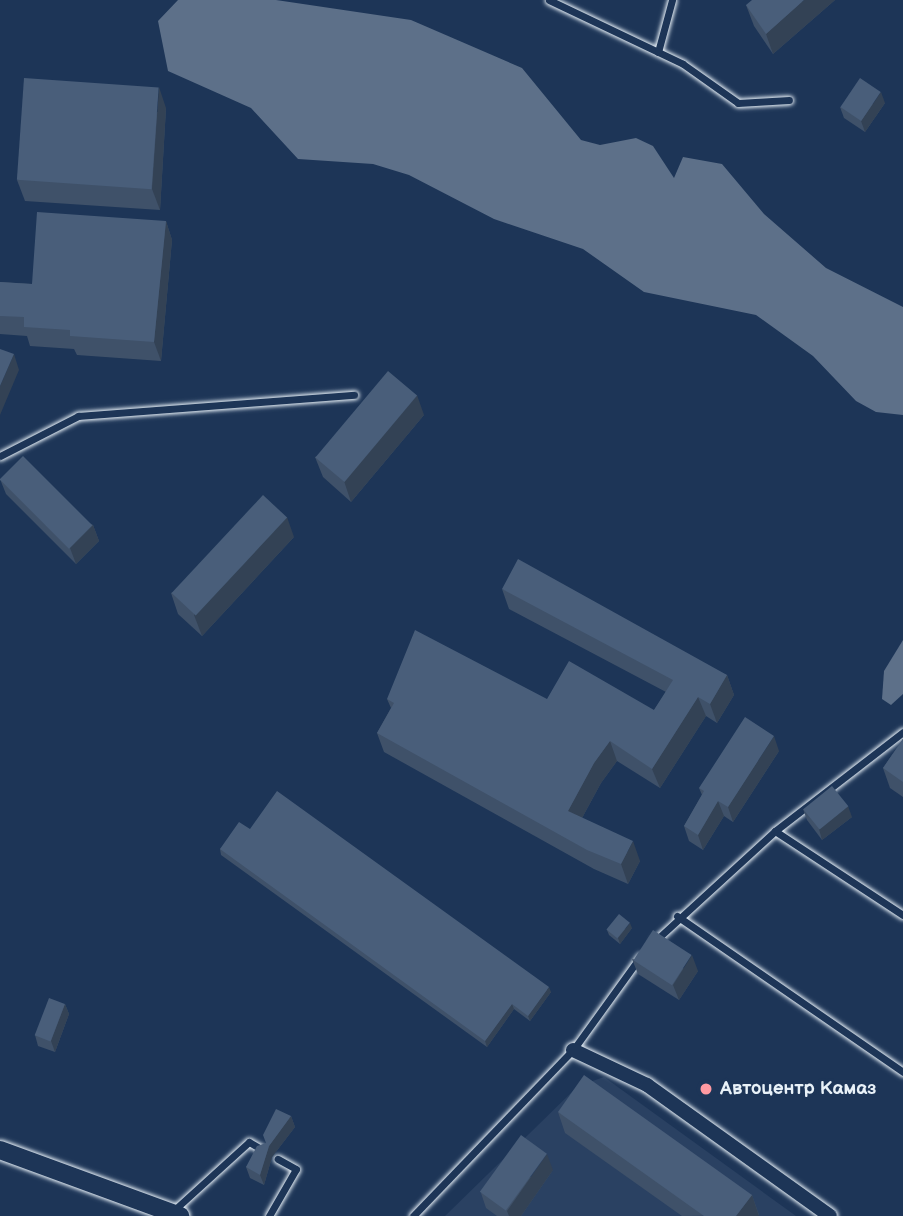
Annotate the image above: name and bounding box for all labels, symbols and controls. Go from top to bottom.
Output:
place label: Автоцентр Камаз [720,1078,876,1100]
marker: Автоцентр Камаз [698,1081,714,1097]

